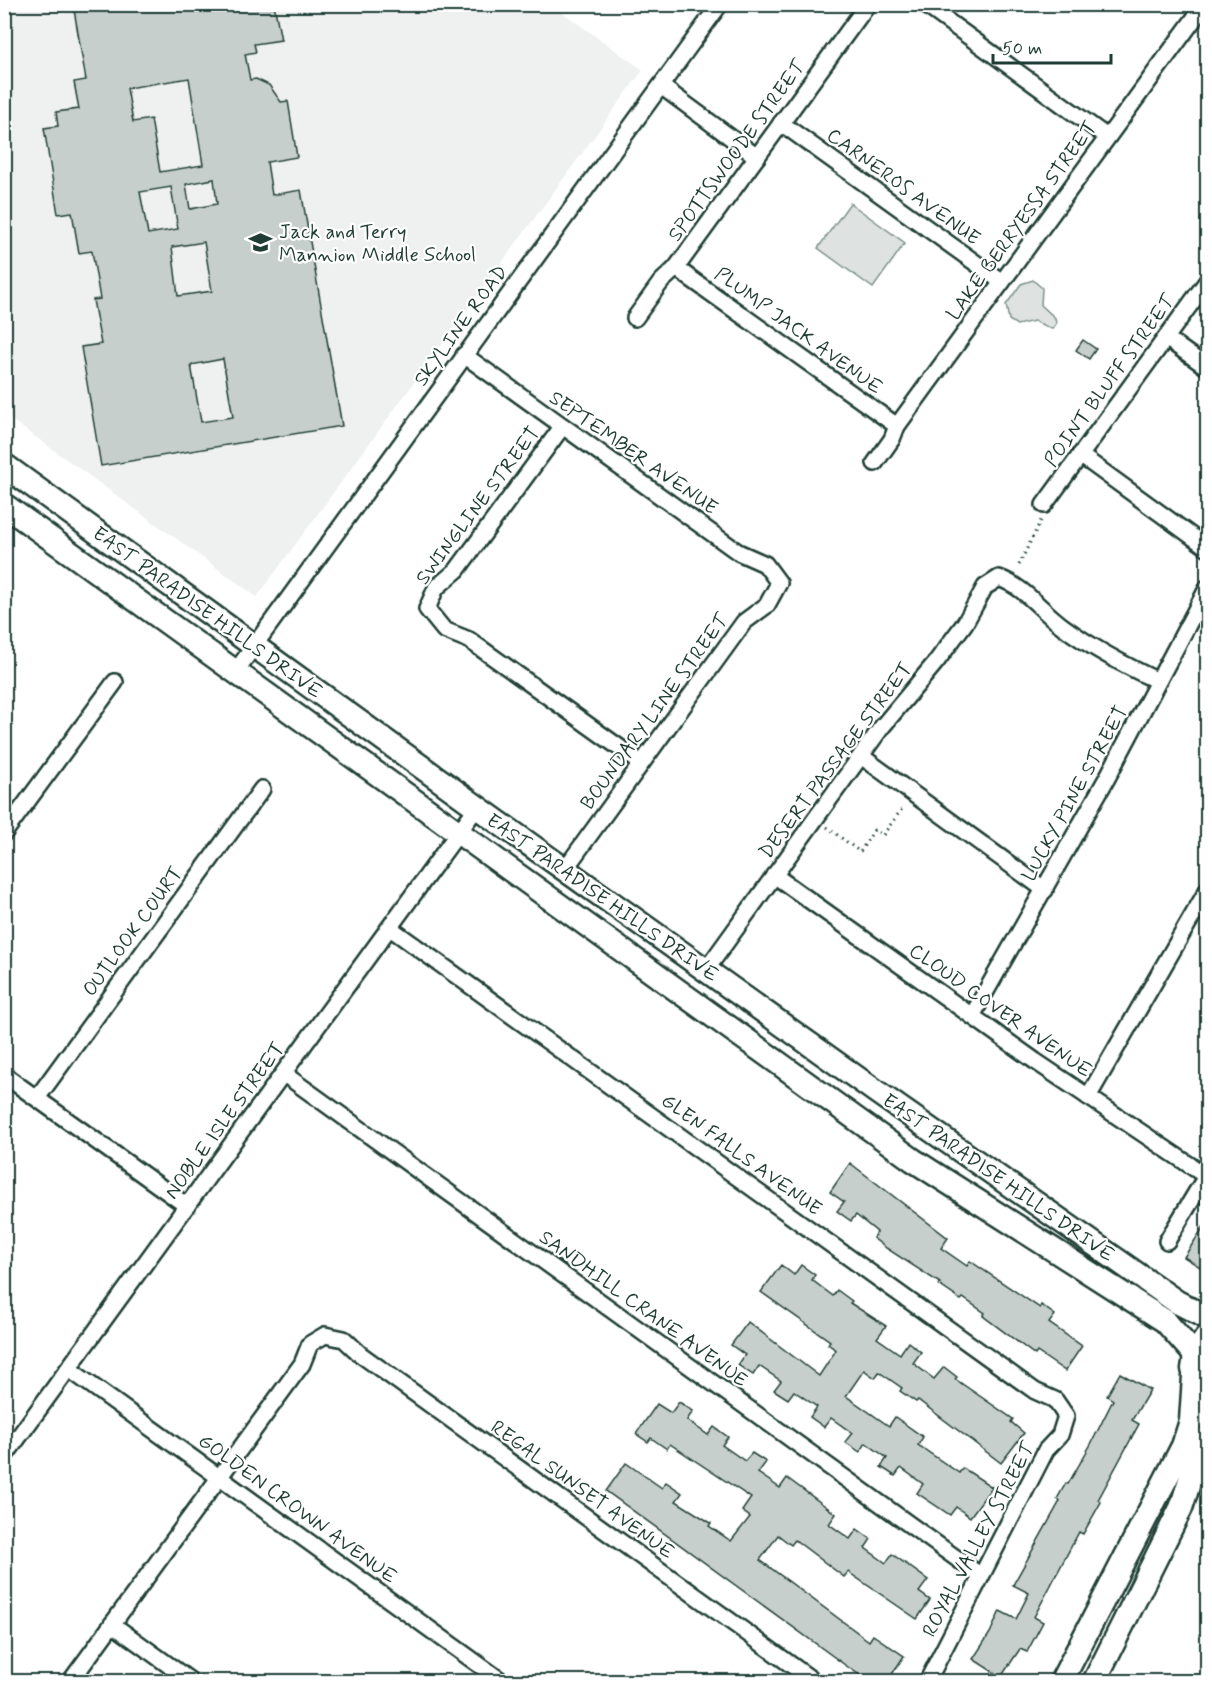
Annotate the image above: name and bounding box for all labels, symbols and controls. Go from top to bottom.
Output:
scale bar [993,27,1112,65]
text: 50 m [1002,37,1042,61]
street label: SPOTTSWOODE STREET [662,53,813,247]
street label: LAKE BERRYESSA STREET [941,116,1104,326]
street label: CARNEROS AVENUE [821,122,985,252]
place label: Jack and Terry Mannion Middle School [279,219,476,269]
school or university icon: Jack and Terry Mannion Middle School [248,229,274,255]
street label: SKYLINE ROAD [408,260,514,392]
street label: PLUMP JACK AVENUE [709,261,888,401]
street label: POINT BLUFF STREET [1038,288,1183,473]
street label: SEPTEMBER AVENUE [543,385,723,522]
street label: SWINGLINE STREET [410,421,547,590]
street label: EAST PARADISE HILLS DRIVE [87,521,327,706]
street label: BOUNDARY LINE STREET [575,607,737,816]
street label: DESERT PASSAGE STREET [753,657,919,865]
street label: LUCKY PINE STREET [1016,701,1135,886]
street label: EAST PARADISE HILLS DRIVE [481,808,724,989]
street label: OUTLOOK COURT [77,861,190,1002]
street label: CLOUD COVER AVENUE [903,938,1097,1085]
street label: NOBLE ISLE STREET [159,1037,291,1205]
street label: GLEN FALLS AVENUE [655,1088,827,1223]
street label: EAST PARADISE HILLS DRIVE [877,1088,1120,1269]
street label: SANDHILL CRANE AVENUE [533,1224,753,1394]
street label: REGAL SUNSET AVENUE [485,1414,679,1566]
street label: GOLDEN CROWN AVENUE [192,1428,402,1591]
street label: ROYAL VALLEY STREET [916,1436,1043,1642]

